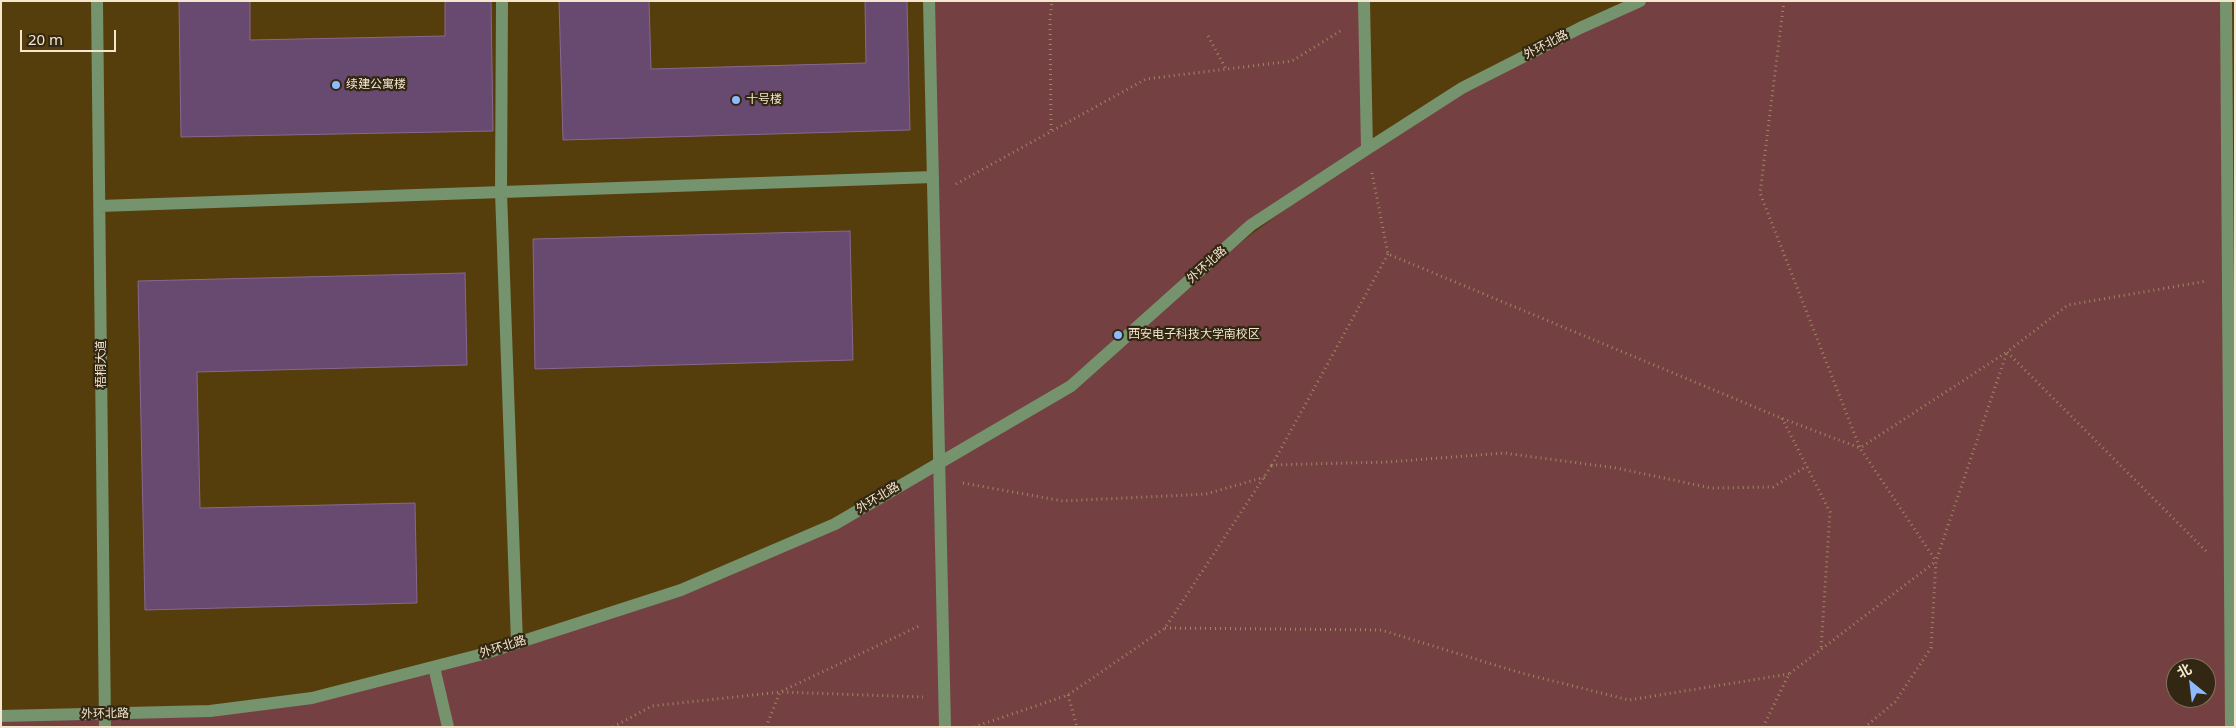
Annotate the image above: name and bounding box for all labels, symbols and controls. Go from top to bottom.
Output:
scale bar [22,20,119,52]
street label: 外环北路 [1521,28,1571,62]
text: 20 m [28,29,63,49]
place label: 续建公寓楼 [346,78,406,92]
marker: 续建公寓楼 [330,79,342,91]
place label: 十号楼 [746,93,782,107]
marker: 十号楼 [730,94,742,106]
street label: 外环北路 [1184,244,1230,286]
place label: 西安电子科技大学南校区 [1128,328,1260,342]
marker: 西安电子科技大学南校区 [1112,329,1124,341]
street label: 梧桐大道 [95,340,109,388]
street label: 外环北路 [854,479,902,517]
street label: 外环北路 [478,633,528,661]
north arrow [2166,658,2216,708]
text: 北 [2173,659,2195,682]
street label: 外环北路 [81,706,129,722]

